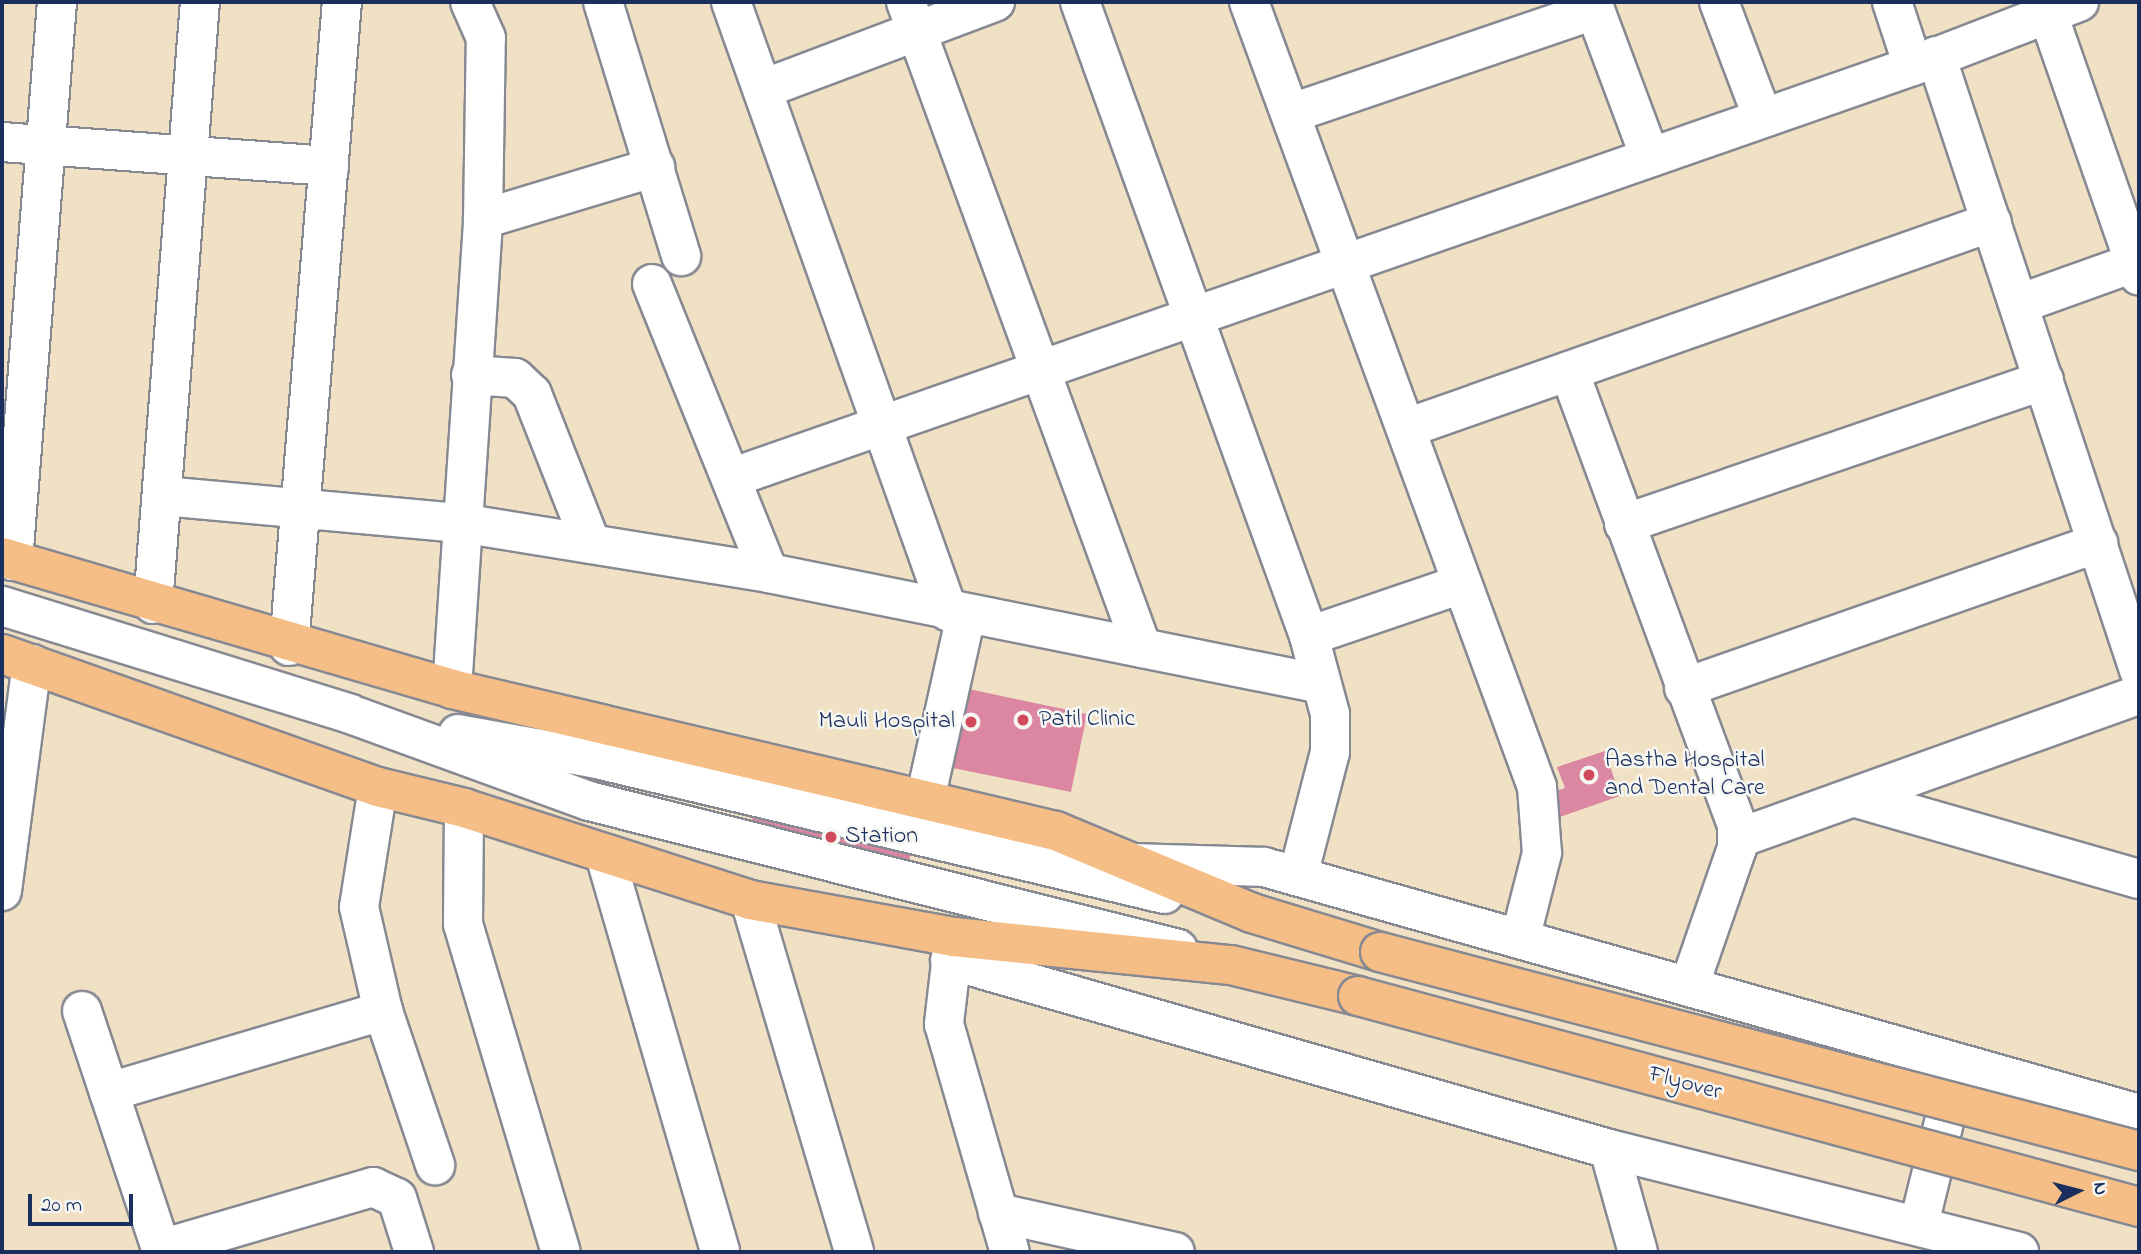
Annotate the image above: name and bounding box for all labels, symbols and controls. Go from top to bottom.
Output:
place label: Patil Clinic [1039,706,1135,734]
place label: Mauli Hospital [818,708,955,736]
marker: Patil Clinic [1013,710,1033,730]
marker: Mauli Hospital [961,712,981,732]
place label: Aastha Hospital and Dental Care [1605,747,1765,803]
marker: Aastha Hospital and Dental Care [1579,765,1599,785]
place label: Station [845,823,918,851]
marker: Station [823,829,839,845]
street label: Flyover [1645,1060,1725,1108]
north arrow [2043,1156,2113,1226]
scale bar [32,1180,136,1224]
text: N [2085,1181,2113,1197]
text: 20 m [41,1191,82,1221]

